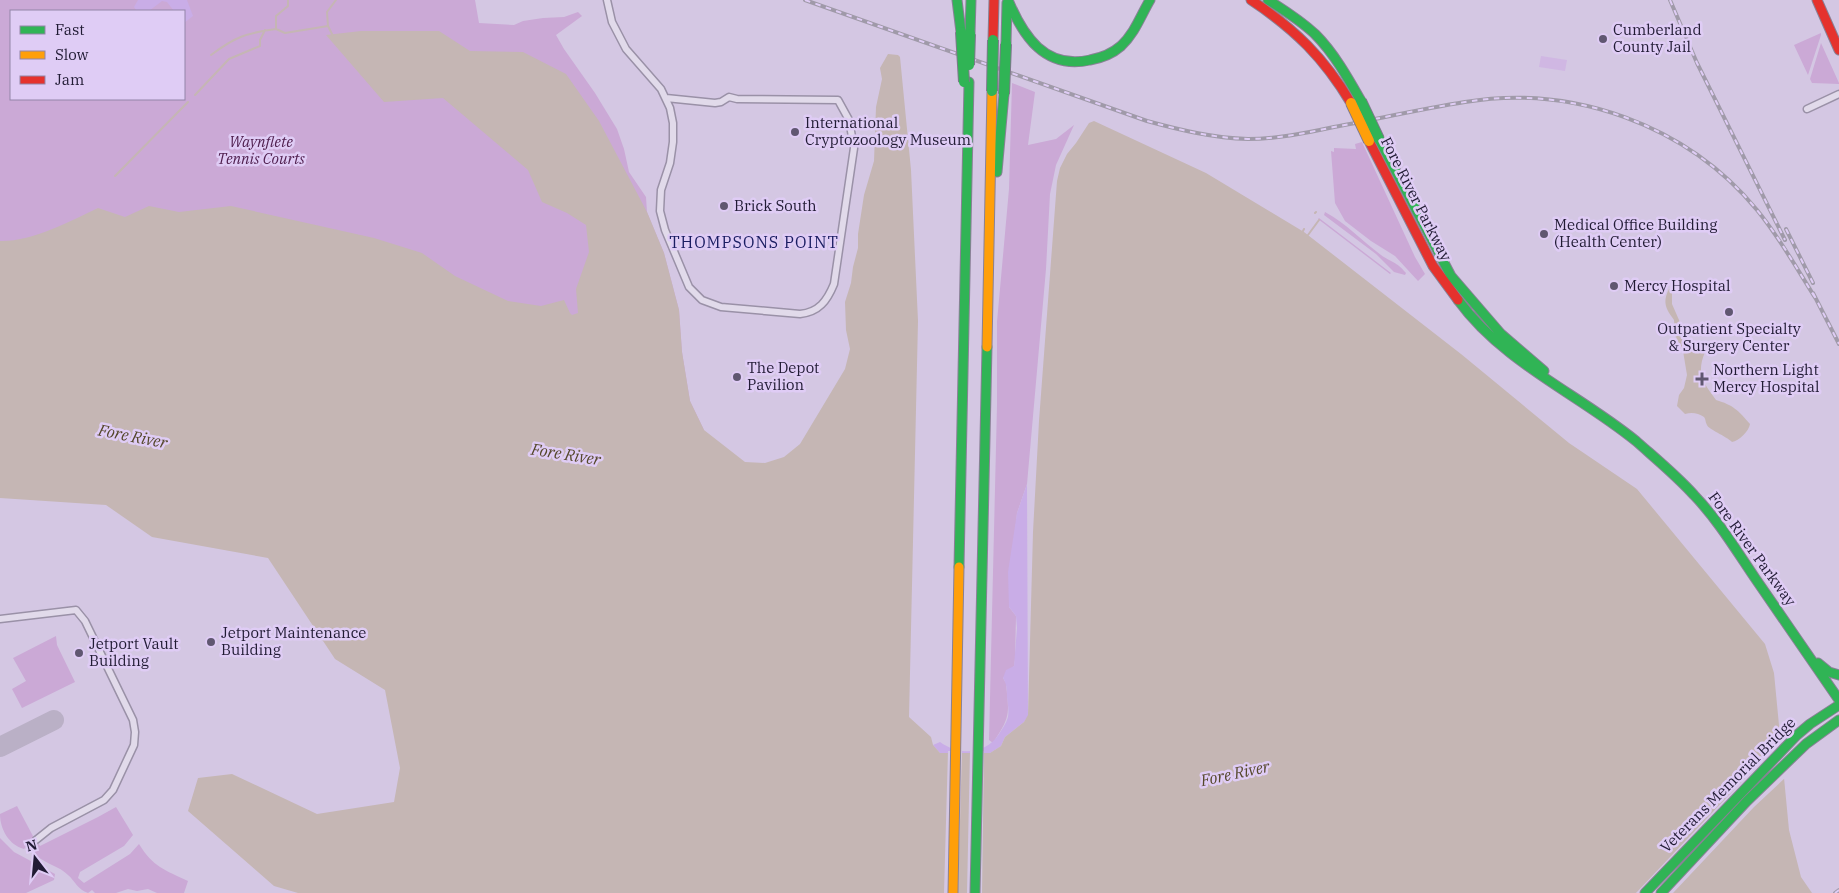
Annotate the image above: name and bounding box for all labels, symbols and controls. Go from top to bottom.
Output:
legend [10,10,185,100]
text: Fast [55,20,85,39]
place label: Cumberland County Jail [1613,20,1702,56]
marker: Cumberland County Jail [1597,33,1609,45]
text: Slow [55,45,89,64]
text: Jam [55,70,84,89]
place label: International Cryptozoology Museum [805,113,971,149]
marker: International Cryptozoology Museum [789,126,801,138]
park label: Waynflete Tennis Courts [217,132,305,168]
street label: Fore River Parkway [1377,134,1456,264]
place label: Brick South [734,196,817,215]
marker: Brick South [718,200,730,212]
place label: Medical Office Building (Health Center) [1554,215,1717,251]
marker: Medical Office Building (Health Center) [1538,228,1550,240]
district label: THOMPSONS POINT [669,232,839,252]
place label: Mercy Hospital [1624,276,1731,295]
marker: Mercy Hospital [1608,280,1620,292]
marker: Outpatient Specialty & Surgery Center [1723,306,1735,318]
place label: Outpatient Specialty & Surgery Center [1657,319,1801,355]
place label: The Depot Pavilion [747,358,819,394]
place label: Northern Light Mercy Hospital [1713,360,1820,396]
marker: The Depot Pavilion [731,371,743,383]
marker: Northern Light Mercy Hospital [1695,372,1709,386]
water label: Fore River [96,419,170,453]
water label: Fore River [529,438,603,470]
street label: Fore River Parkway [1705,488,1800,610]
place label: Jetport Maintenance Building [221,623,366,659]
place label: Jetport Vault Building [89,634,179,670]
marker: Jetport Maintenance Building [205,636,217,648]
marker: Jetport Vault Building [73,647,85,659]
street label: Veterans Memorial Bridge [1656,713,1799,856]
water label: Fore River [1198,756,1272,790]
north arrow [10,833,60,883]
text: N [24,835,39,856]

